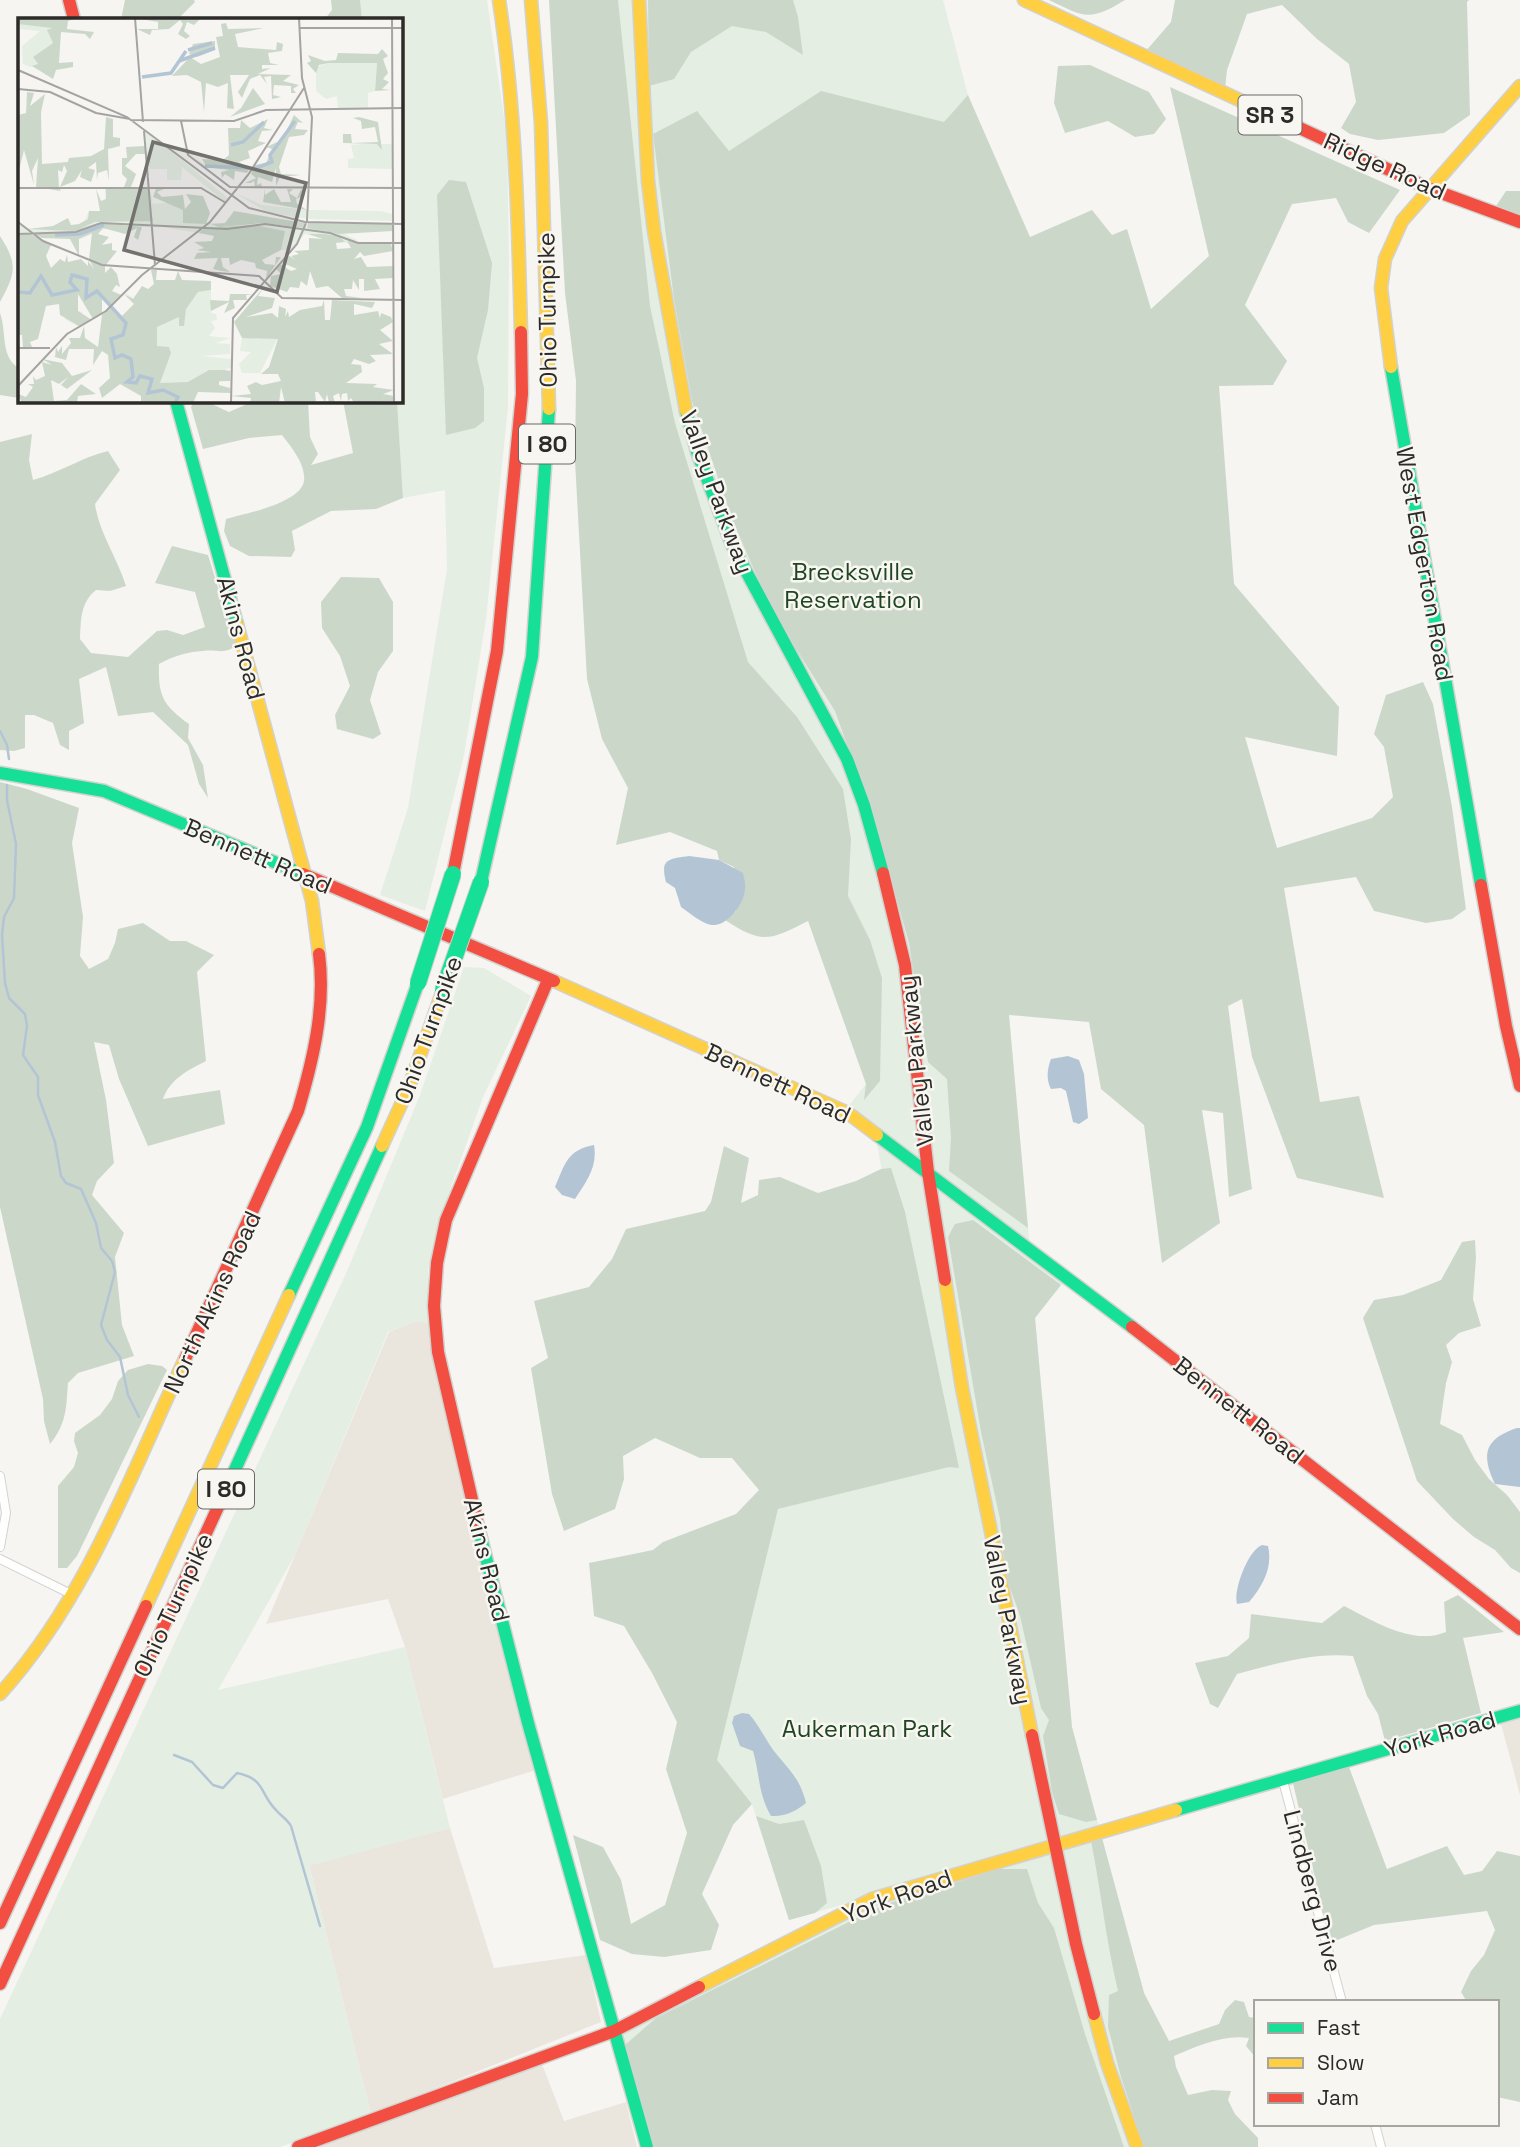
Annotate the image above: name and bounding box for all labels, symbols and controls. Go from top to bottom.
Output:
inset map [18,18,402,402]
road number: SR 3 [1238,96,1302,134]
street label: Ridge Road [1319,125,1451,207]
street label: Ohio Turnpike [530,232,564,388]
street label: Valley Parkway [673,406,761,578]
road number: I 80 [519,424,575,464]
street label: West Edgerton Road [1389,444,1461,684]
park label: Brecksville Reservation [784,556,922,615]
street label: Akins Road [210,573,272,703]
street label: Bennett Road [179,811,337,901]
street label: Ohio Turnpike [387,952,469,1108]
street label: Valley Parkway [892,974,940,1148]
street label: Bennett Road [700,1036,856,1130]
street label: North Akins Road [156,1206,268,1398]
street label: Bennett Road [1167,1349,1311,1471]
road number: I 80 [198,1470,254,1508]
street label: Akins Road [457,1495,517,1625]
street label: Ohio Turnpike [126,1528,220,1682]
street label: Valley Parkway [976,1533,1040,1707]
street label: York Road [1381,1703,1499,1765]
park label: Aukerman Park [782,1713,952,1744]
street label: Lindberg Drive [1276,1807,1350,1975]
street label: York Road [838,1862,956,1930]
legend [1254,2000,1499,2126]
text: Fast [1317,2014,1361,2041]
text: Slow [1317,2049,1365,2076]
text: Jam [1317,2084,1359,2111]

